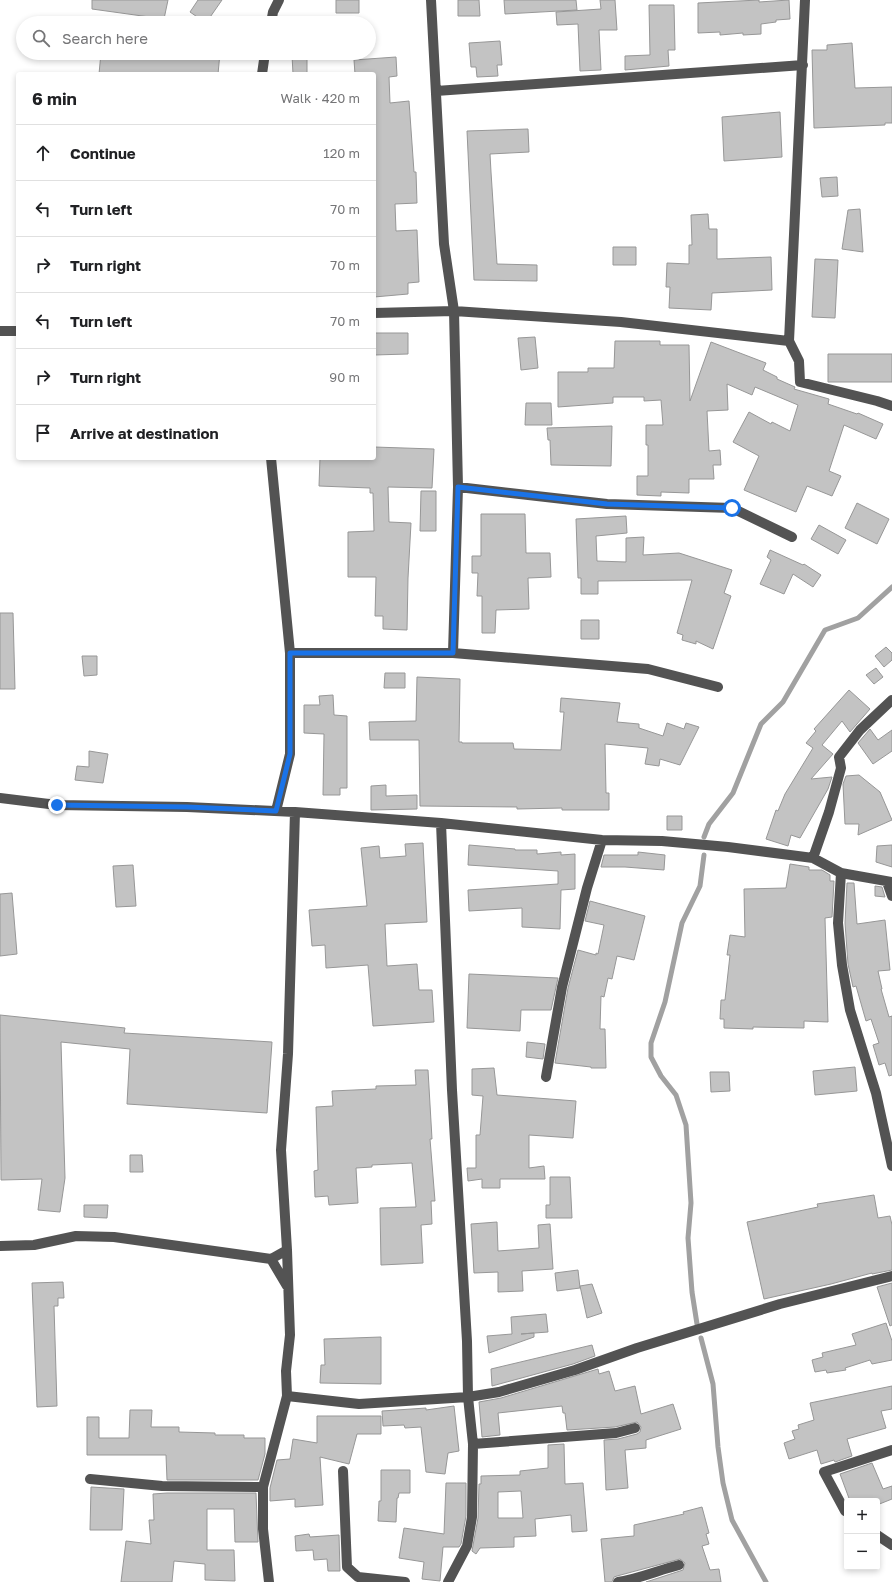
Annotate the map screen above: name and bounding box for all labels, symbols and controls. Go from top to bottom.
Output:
search box [16,16,376,60]
icon: search [30,27,52,49]
text: Search here [62,29,148,47]
text: 6 min [32,88,77,109]
text: Walk · 420 m [281,90,360,106]
icon: ahead [32,142,54,164]
text: Continue [70,144,136,162]
text: 120 m [323,145,360,161]
icon: left [32,198,54,220]
text: Turn left [70,200,132,218]
text: 70 m [330,201,360,217]
icon: right [32,254,54,276]
text: Turn right [70,256,141,274]
text: 70 m [330,257,360,273]
icon: left [32,310,54,332]
text: Turn left [70,312,132,330]
text: 70 m [330,313,360,329]
icon: right [32,366,54,388]
text: Turn right [70,368,141,386]
text: 90 m [329,369,360,385]
icon: arrive [32,422,54,444]
text: Arrive at destination [70,424,219,442]
route start [723,499,741,517]
route end [48,796,66,814]
map controls [844,1498,880,1570]
button: + [844,1498,880,1534]
button: − [844,1534,880,1570]

